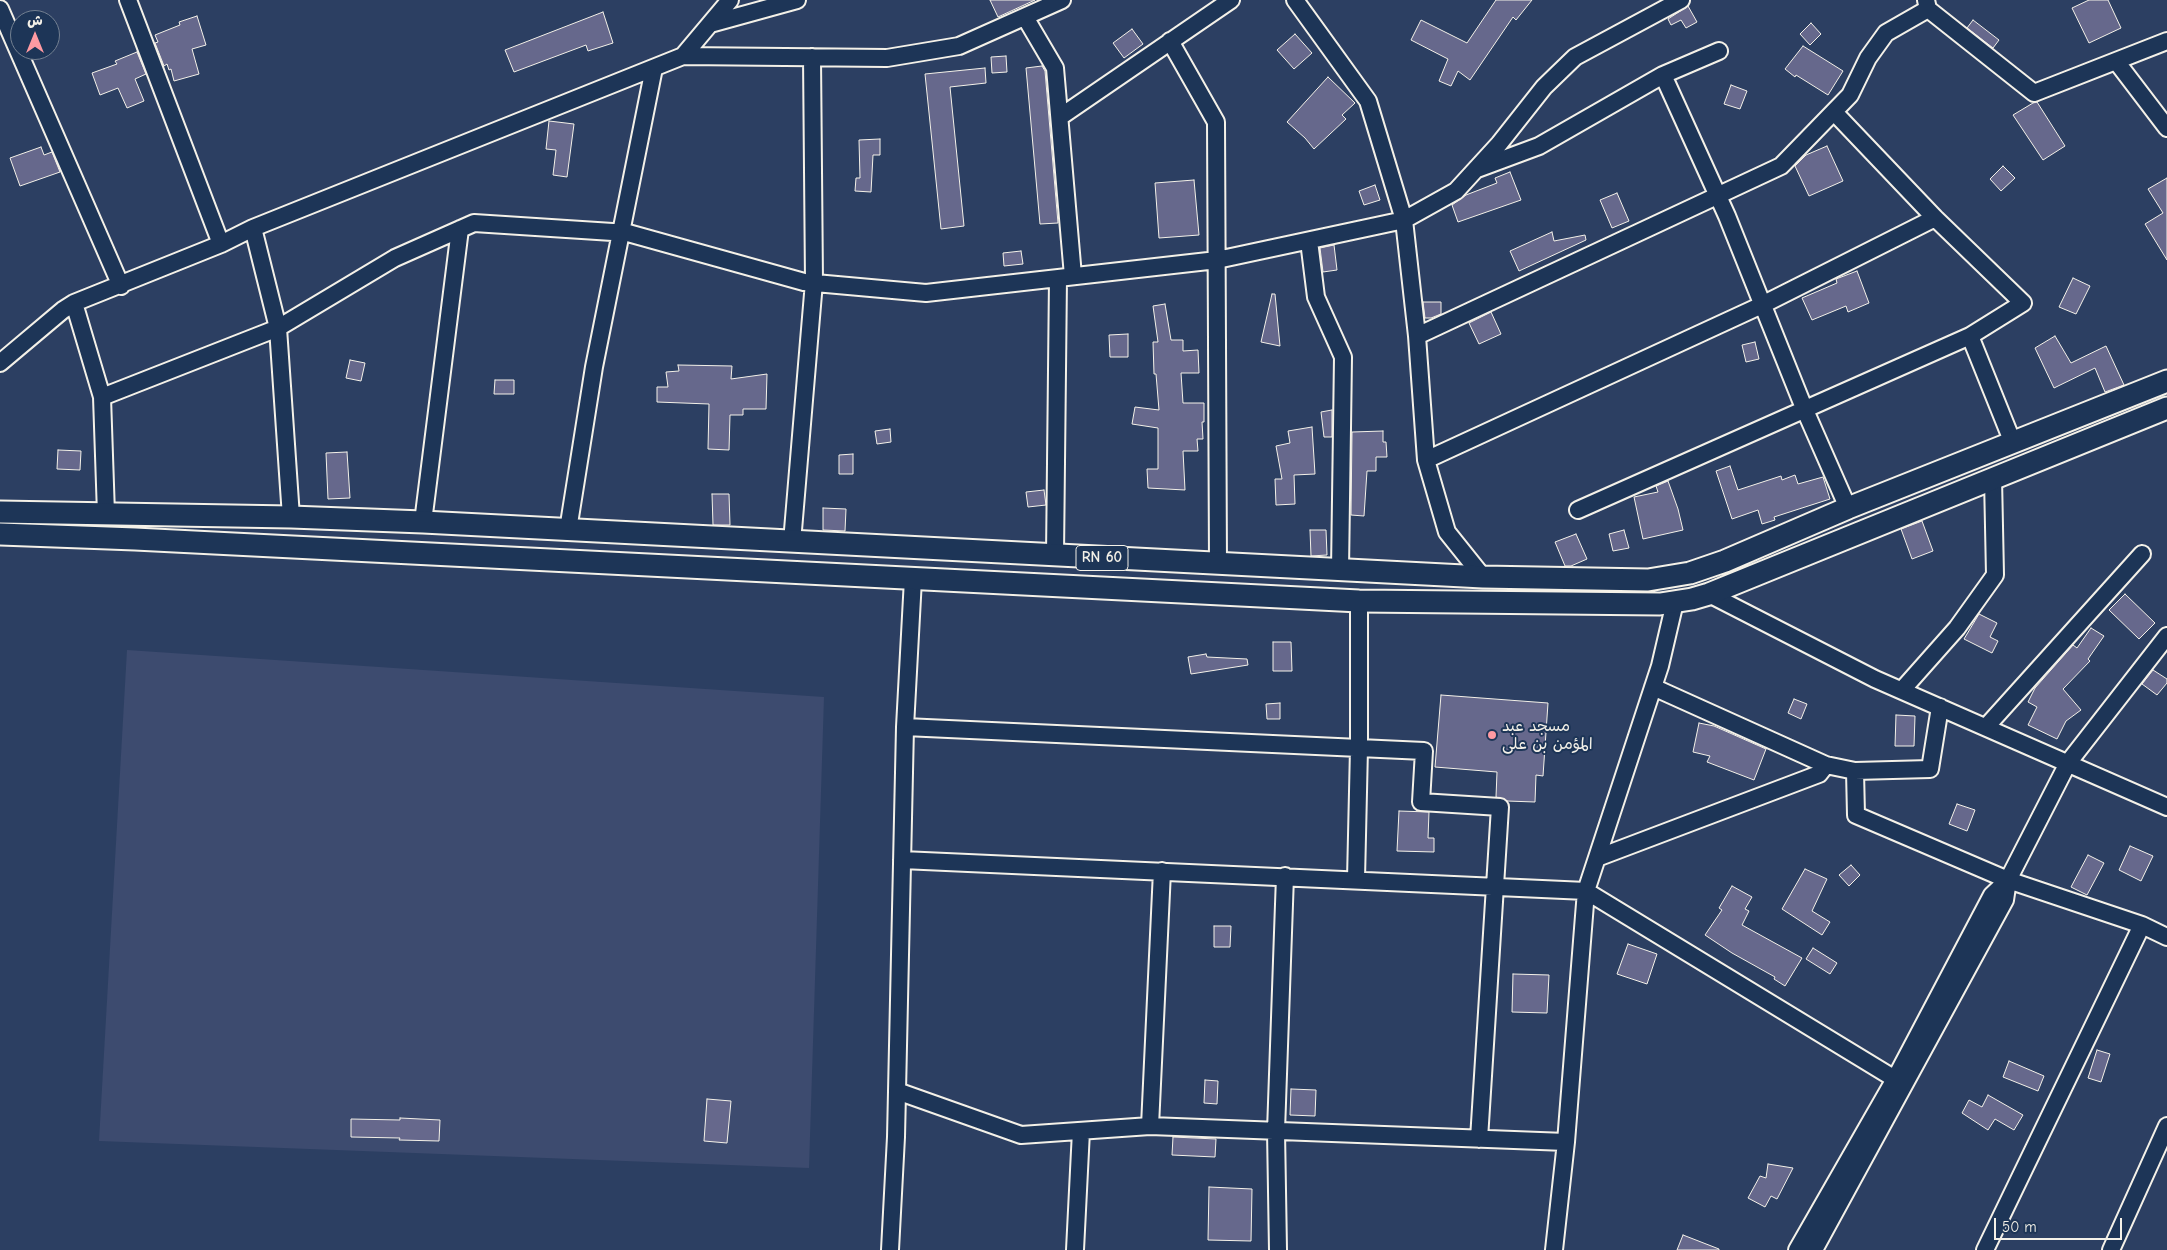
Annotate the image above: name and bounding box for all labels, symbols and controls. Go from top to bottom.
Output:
north arrow [10,10,60,60]
text: ش [27,12,43,29]
road number: RN 60 [1076,546,1128,570]
place label: مسجد عبد المؤمن بن على [1502,716,1593,754]
marker: مسجد عبد المؤمن بن على [1486,729,1498,741]
scale bar [1997,1208,2124,1240]
text: 50 m [2002,1218,2037,1236]

